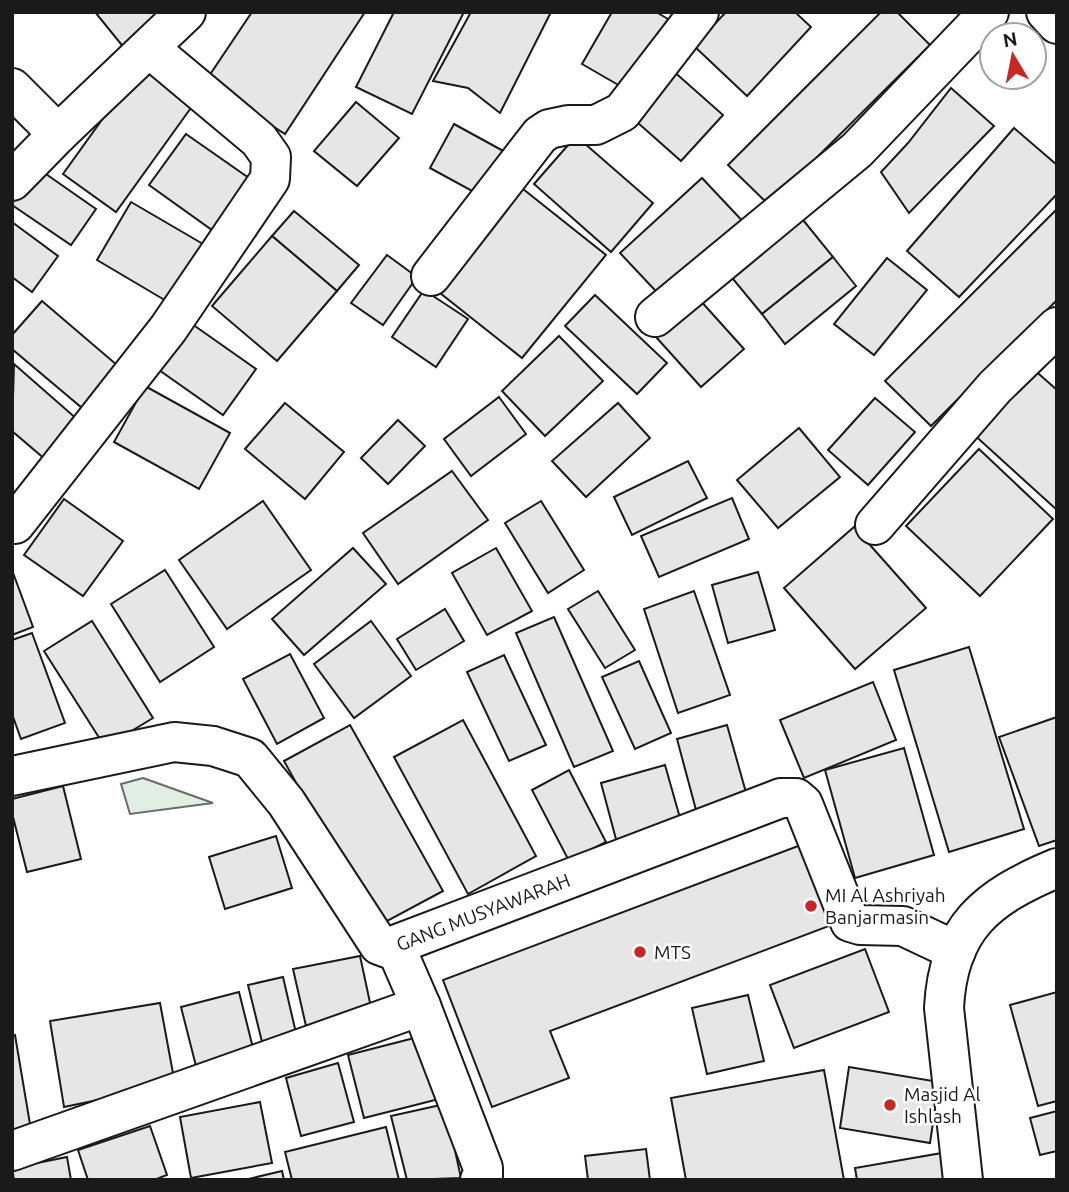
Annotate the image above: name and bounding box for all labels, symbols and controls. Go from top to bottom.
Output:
north arrow [978,21,1048,91]
text: N [1001,27,1019,51]
street label: GANG MUSYAWARAH [393,869,573,955]
place label: MI Al Ashriyah Banjarmasin [825,884,946,928]
marker: MI Al Ashriyah Banjarmasin [803,898,819,914]
place label: MTS [654,941,691,963]
marker: MTS [632,944,648,960]
place label: Masjid Al Ishlash [904,1083,981,1127]
marker: Masjid Al Ishlash [882,1097,898,1113]

